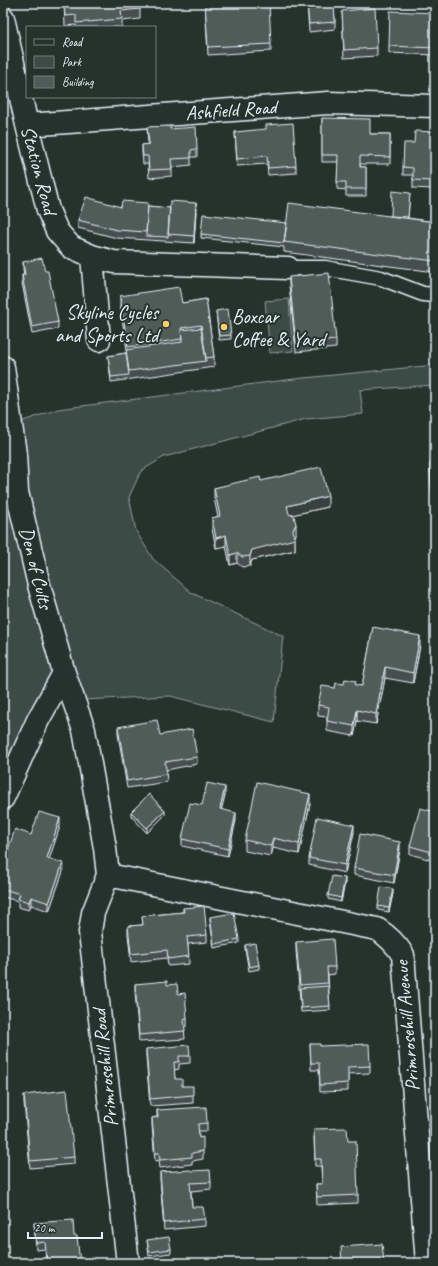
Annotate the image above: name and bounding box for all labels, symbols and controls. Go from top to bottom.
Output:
legend [26,26,156,98]
text: Road [62,34,84,50]
text: Park [62,54,83,70]
text: Building [62,74,94,90]
street label: Ashfield Road [185,94,280,126]
street label: Station Road [15,123,64,220]
place label: Skyline Cycles and Sports Ltd [55,300,161,348]
place label: Boxcar Coffee & Yard [232,304,328,352]
marker: Skyline Cycles and Sports Ltd [161,319,171,329]
marker: Boxcar Coffee & Yard [219,322,229,332]
street label: Den of Cults [14,524,59,614]
street label: Primrosehill Avenue [389,958,425,1092]
street label: Primrosehill Road [86,1005,124,1128]
scale bar [28,1214,102,1240]
text: 20 m [34,1220,56,1236]

